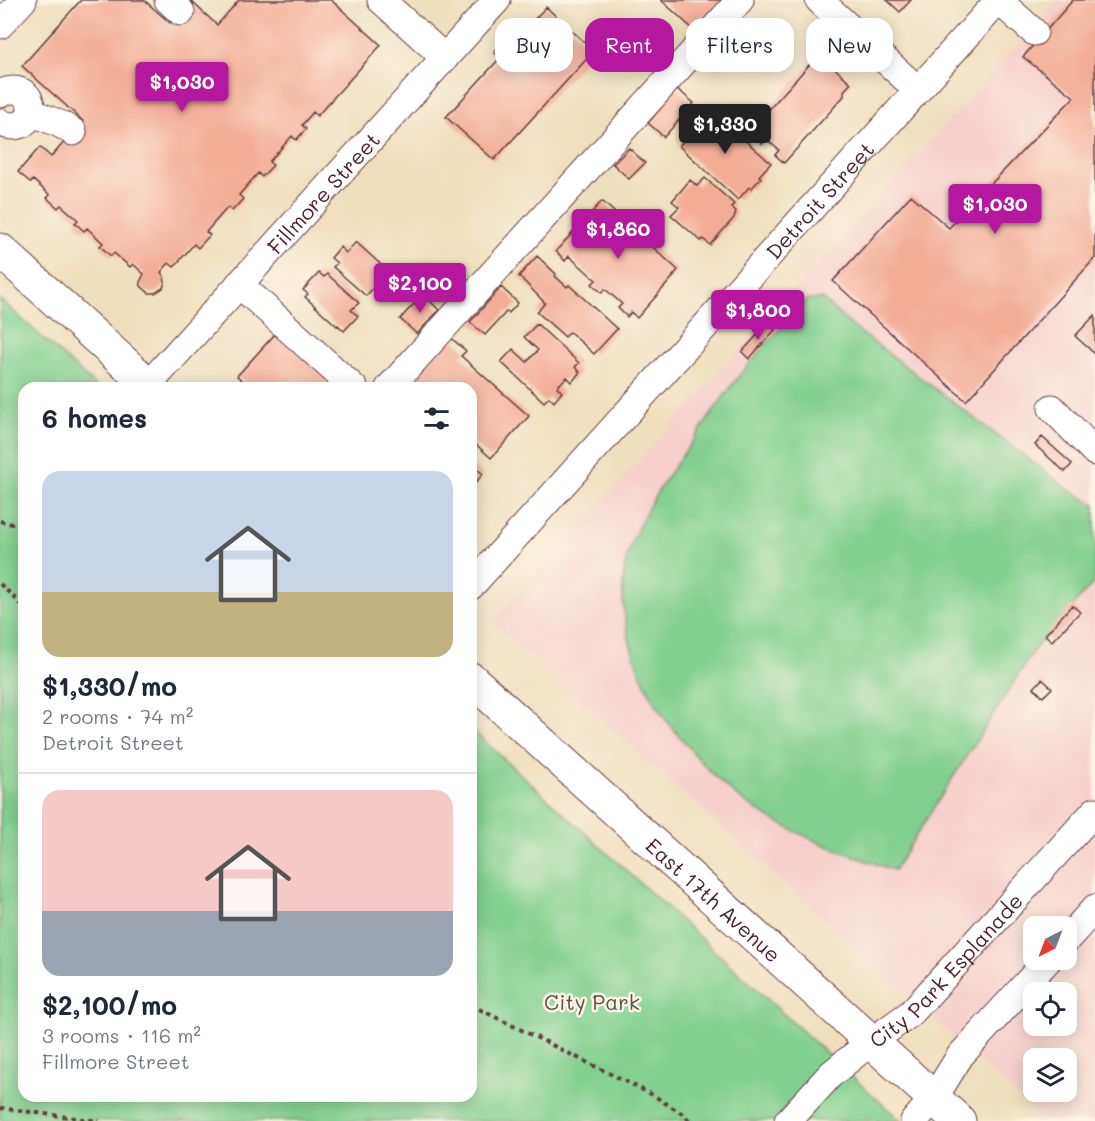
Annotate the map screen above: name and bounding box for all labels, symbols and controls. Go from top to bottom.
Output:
chip: Buy [495,18,573,72]
chip: Rent [585,18,674,72]
chip: Filters [686,18,794,72]
chip: New [806,18,893,72]
pin: $1,030 [133,62,231,113]
text: $1,030 [149,68,215,94]
pin: $1,330 [676,104,774,155]
text: $1,330 [693,110,757,136]
street label: Fillmore Street [261,126,385,259]
street label: Detroit Street [759,135,879,264]
pin: $1,030 [946,184,1044,235]
text: $1,030 [962,190,1028,216]
pin: $1,860 [569,209,667,260]
text: $1,860 [586,215,650,241]
pin: $2,100 [371,263,469,314]
text: $2,100 [388,269,452,295]
pin: $1,800 [709,290,807,341]
text: $1,800 [725,296,791,322]
text: 6 homes [42,401,147,435]
icon: filters [420,402,453,435]
icon: home [194,510,302,618]
text: $1,330/mo [42,669,177,703]
text: 2 rooms · 74 m² [42,703,193,729]
text: Detroit Street [42,729,184,755]
icon: home [194,829,302,937]
street label: East 17th Avenue [641,831,787,967]
street label: City Park Esplanade [863,887,1028,1053]
north arrow [1023,916,1077,970]
map controls [1023,916,1077,1102]
button: locate [1023,982,1077,1036]
text: $2,100/mo [42,988,177,1022]
park label: City Park [544,988,640,1015]
text: 3 rooms · 116 m² [42,1022,201,1048]
text: Fillmore Street [42,1048,190,1074]
button: layers [1023,1048,1077,1102]

